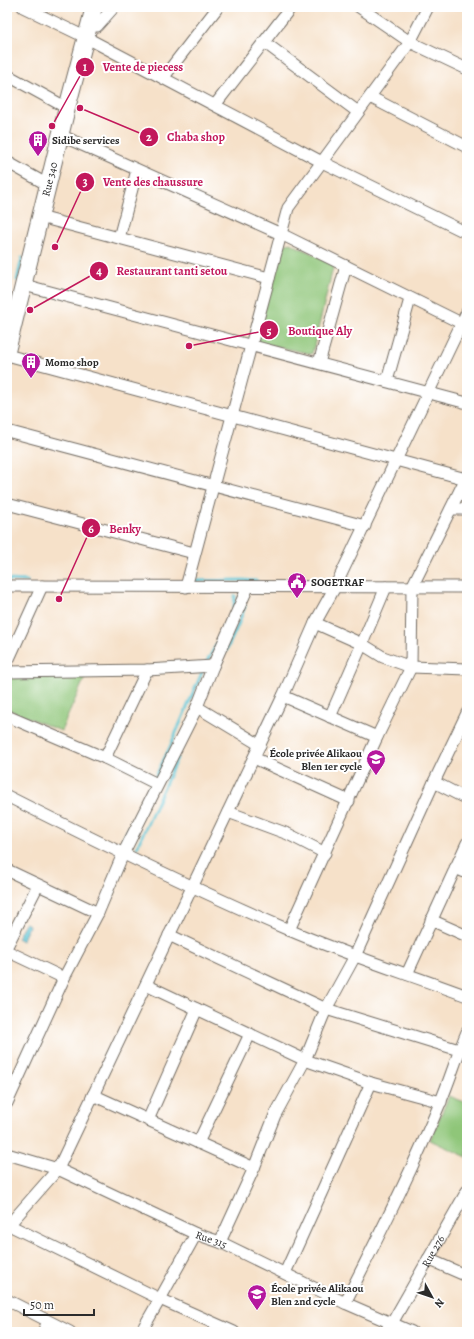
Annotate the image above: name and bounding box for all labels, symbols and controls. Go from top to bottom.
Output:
callout: Vente de piecess [75,55,191,79]
text: 1 [83,59,88,75]
text: Vente de piecess [102,59,183,75]
callout: Chaba shop [139,125,233,149]
building icon: Sidibe services [27,129,49,157]
text: 2 [146,129,152,145]
text: Chaba shop [167,129,225,145]
place label: Sidibe services [52,133,120,148]
street label: Rue 340 [38,160,61,198]
callout: Vente des chaussure [75,170,211,194]
text: 3 [82,174,88,190]
text: Vente des chaussure [102,174,204,190]
callout: Restaurant tanti setou [89,259,235,283]
text: 4 [96,263,102,279]
text: Restaurant tanti setou [117,263,228,279]
callout: Boutique Aly [259,318,360,342]
text: 5 [266,323,272,339]
text: Boutique Aly [288,323,353,339]
building icon: Momo shop [20,351,42,379]
place label: Momo shop [45,355,99,370]
callout: Benky [81,516,149,540]
text: 6 [88,521,94,537]
text: Benky [109,521,141,537]
public building icon: SOGETRAF [286,571,308,599]
place label: SOGETRAF [311,575,364,590]
place label: École privée Alikaou Blen 1er cycle [269,746,363,774]
school or university icon: École privée Alikaou Blen 1er cycle [365,748,387,776]
street label: Rue 315 [193,1227,230,1252]
street label: Rue 276 [418,1233,448,1270]
north arrow [412,1277,452,1317]
place label: École privée Alikaou Blen 2nd cycle [271,1281,365,1309]
school or university icon: École privée Alikaou Blen 2nd cycle [246,1283,268,1311]
scale bar [24,1291,94,1317]
text: N [431,1295,448,1311]
text: 50 m [30,1297,54,1313]

